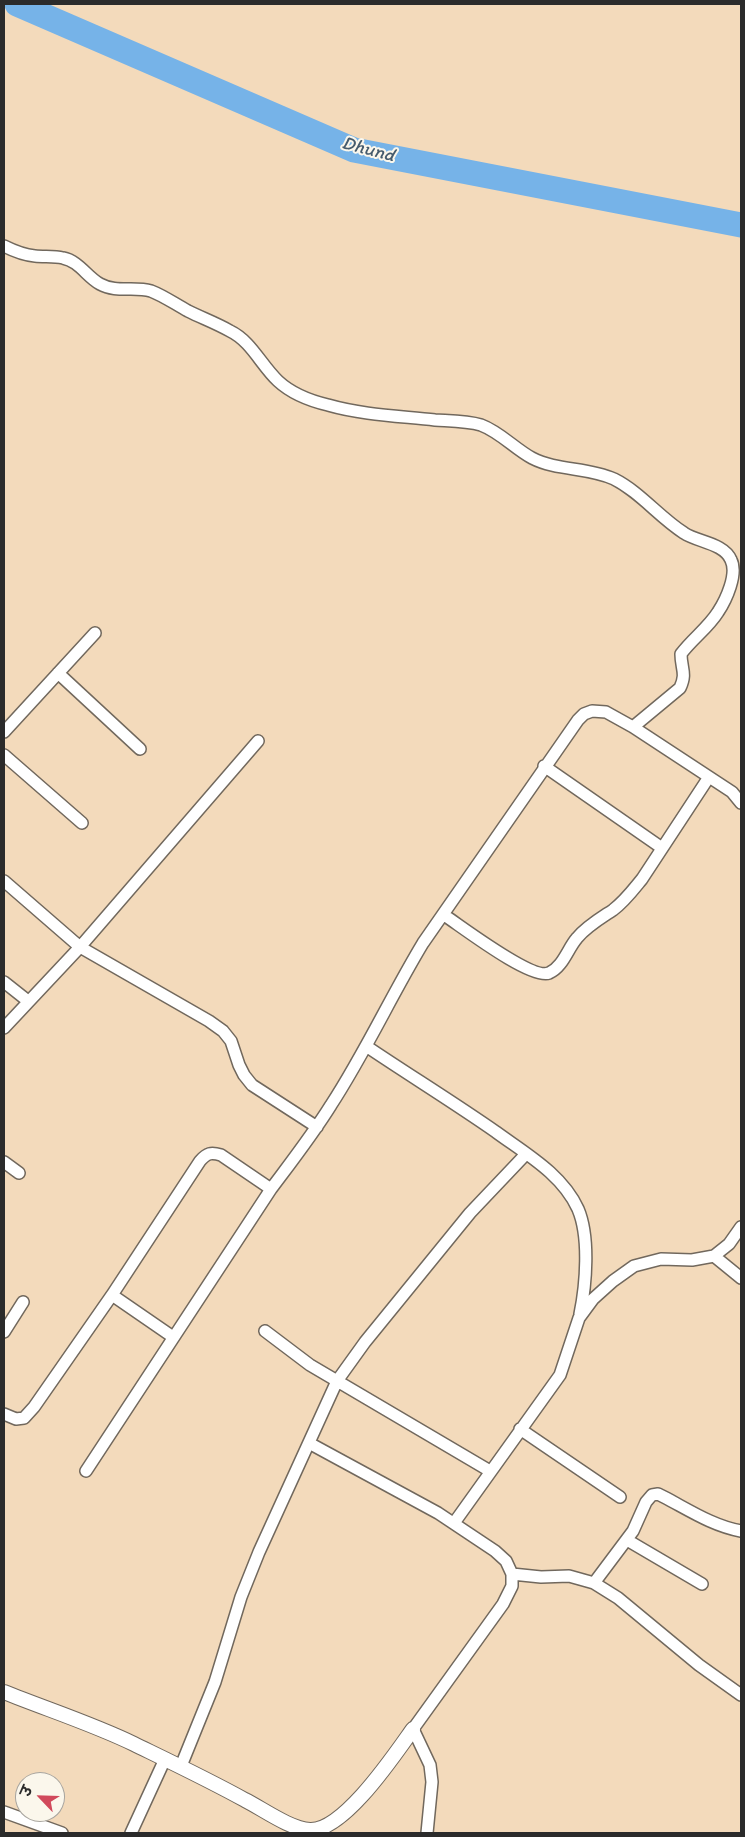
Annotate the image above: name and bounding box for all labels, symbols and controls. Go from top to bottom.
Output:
water label: Dhund [339,132,397,168]
north arrow [15,1772,65,1822]
text: उ [17,1783,36,1799]

